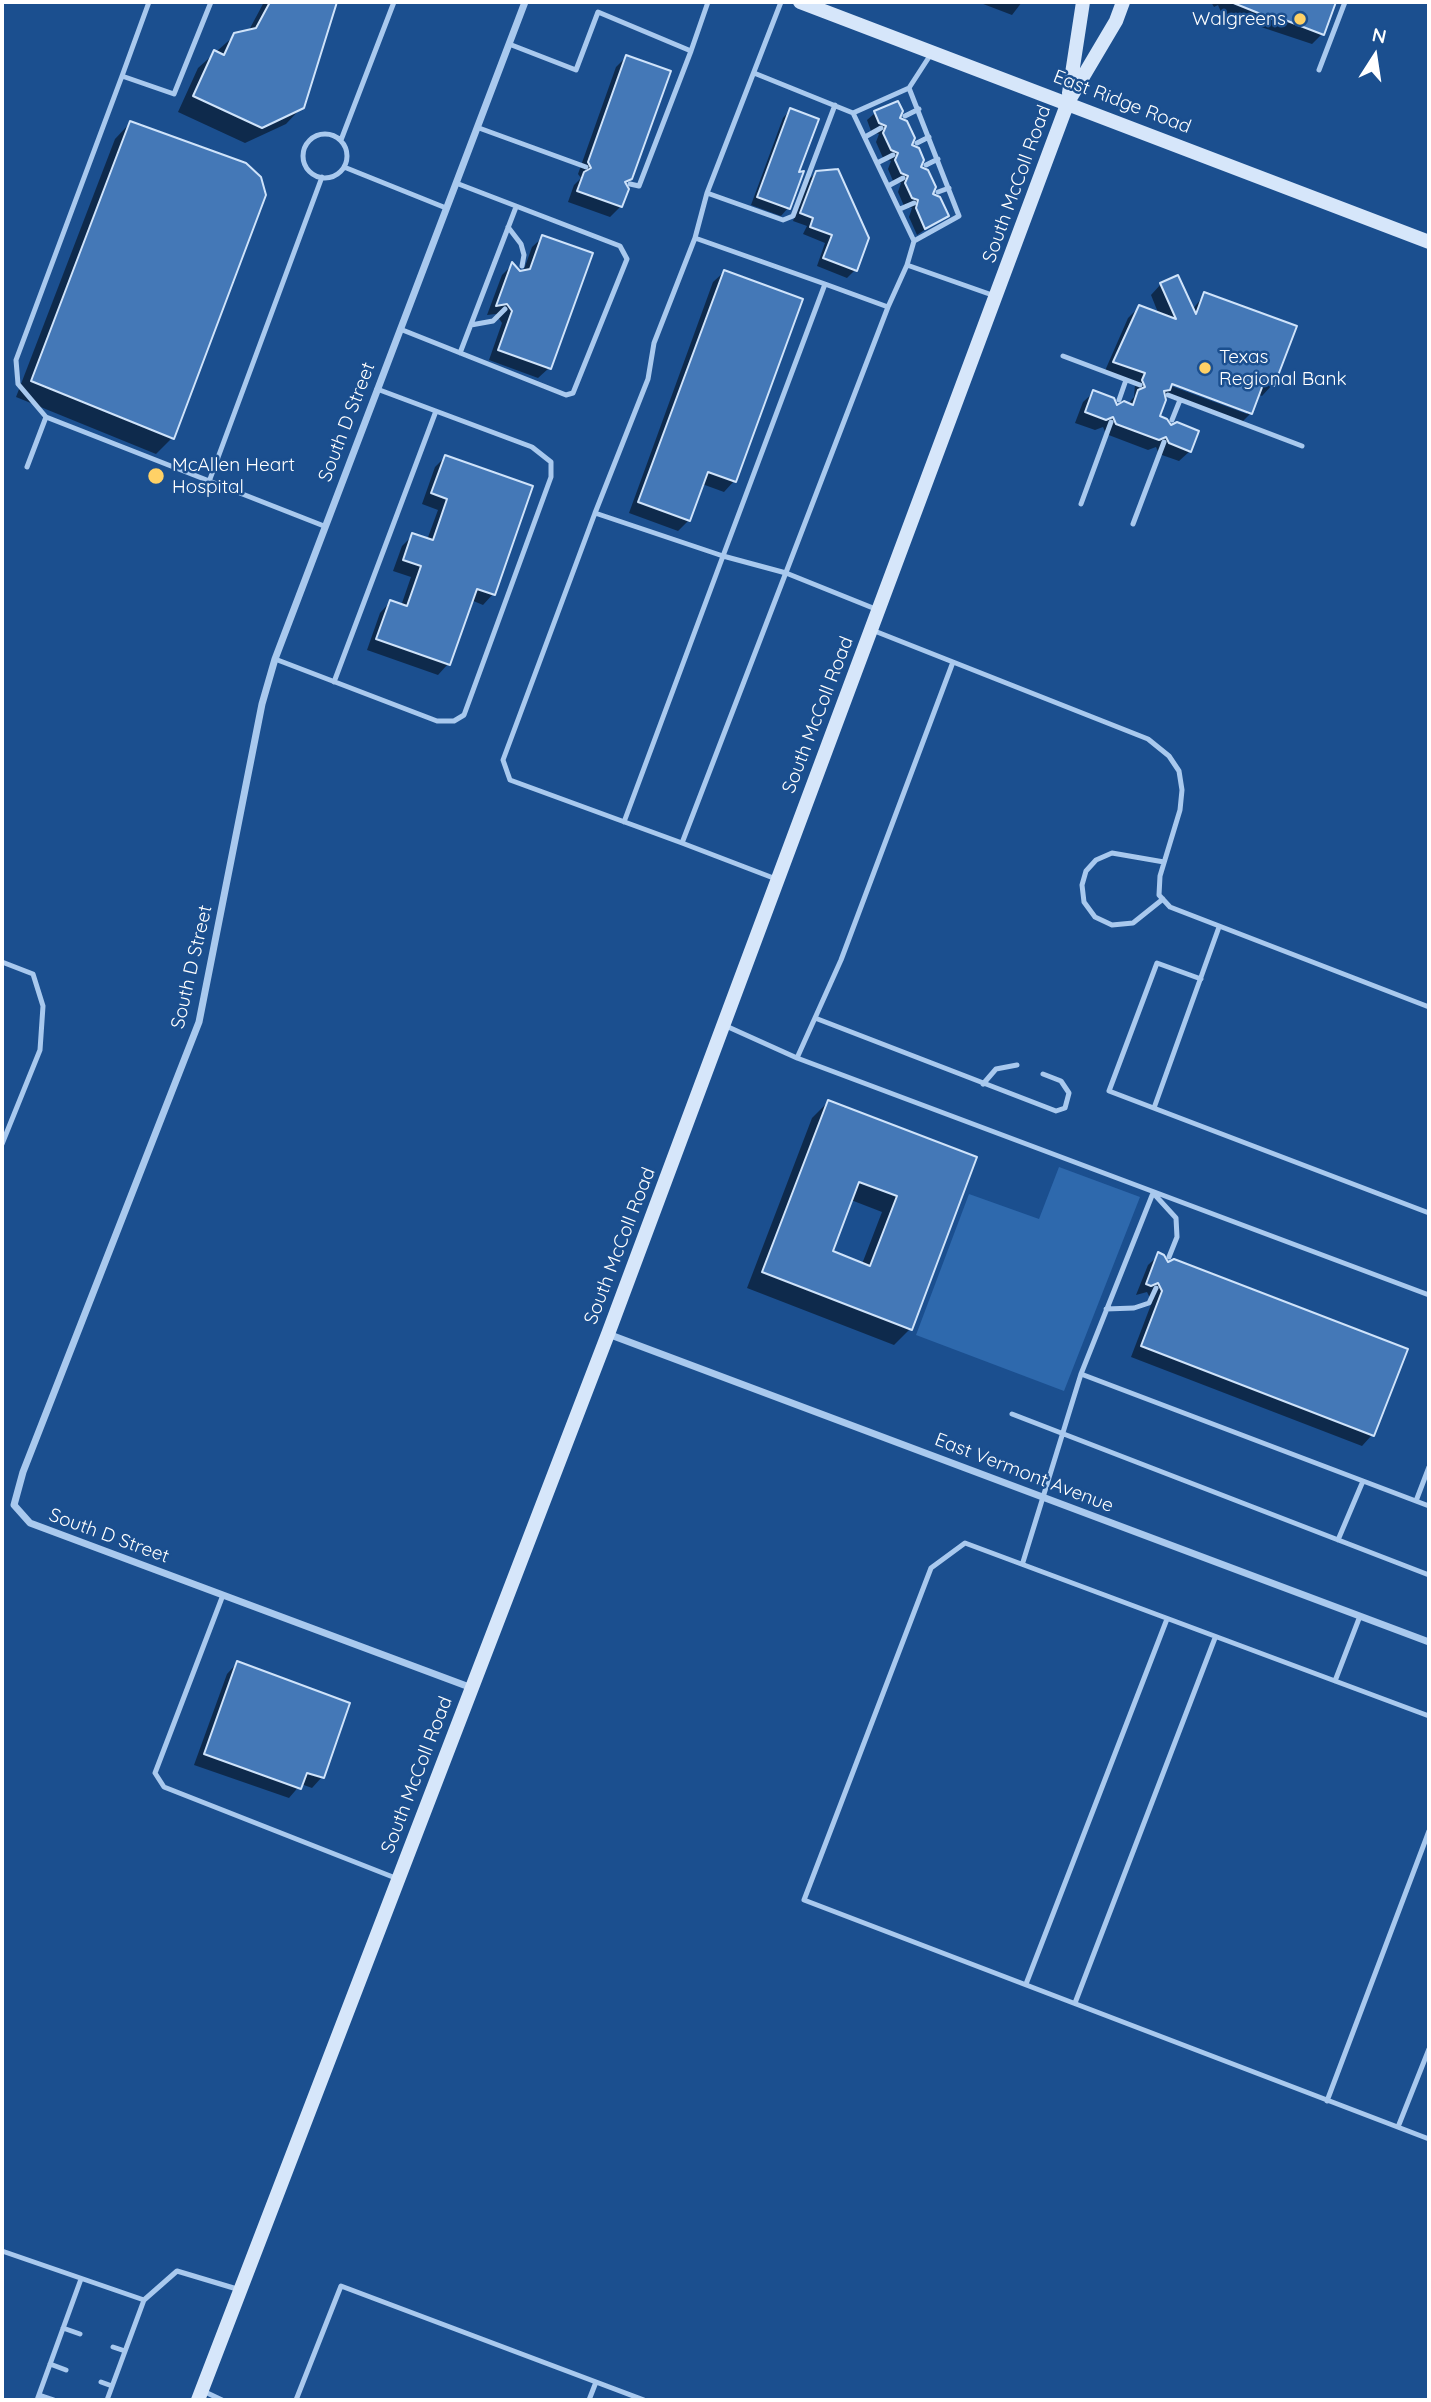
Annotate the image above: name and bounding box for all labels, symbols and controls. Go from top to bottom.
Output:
place label: Walgreens [1192,8,1286,30]
marker: Walgreens [1292,11,1308,27]
north arrow [1340,21,1410,91]
text: N [1370,22,1389,49]
street label: East Ridge Road [1050,65,1194,139]
street label: South McColl Road [978,102,1056,266]
place label: Texas Regional Bank [1219,346,1347,390]
street label: South D Street [314,359,380,485]
marker: Texas Regional Bank [1197,360,1213,376]
place label: McAllen Heart Hospital [172,454,295,498]
marker: McAllen Heart Hospital [146,466,166,486]
street label: South McColl Road [778,633,858,797]
street label: South D Street [167,903,217,1031]
street label: South McColl Road [580,1164,660,1328]
street label: East Vermont Avenue [931,1428,1117,1518]
street label: South D Street [46,1504,172,1568]
street label: South McColl Road [377,1693,457,1857]

